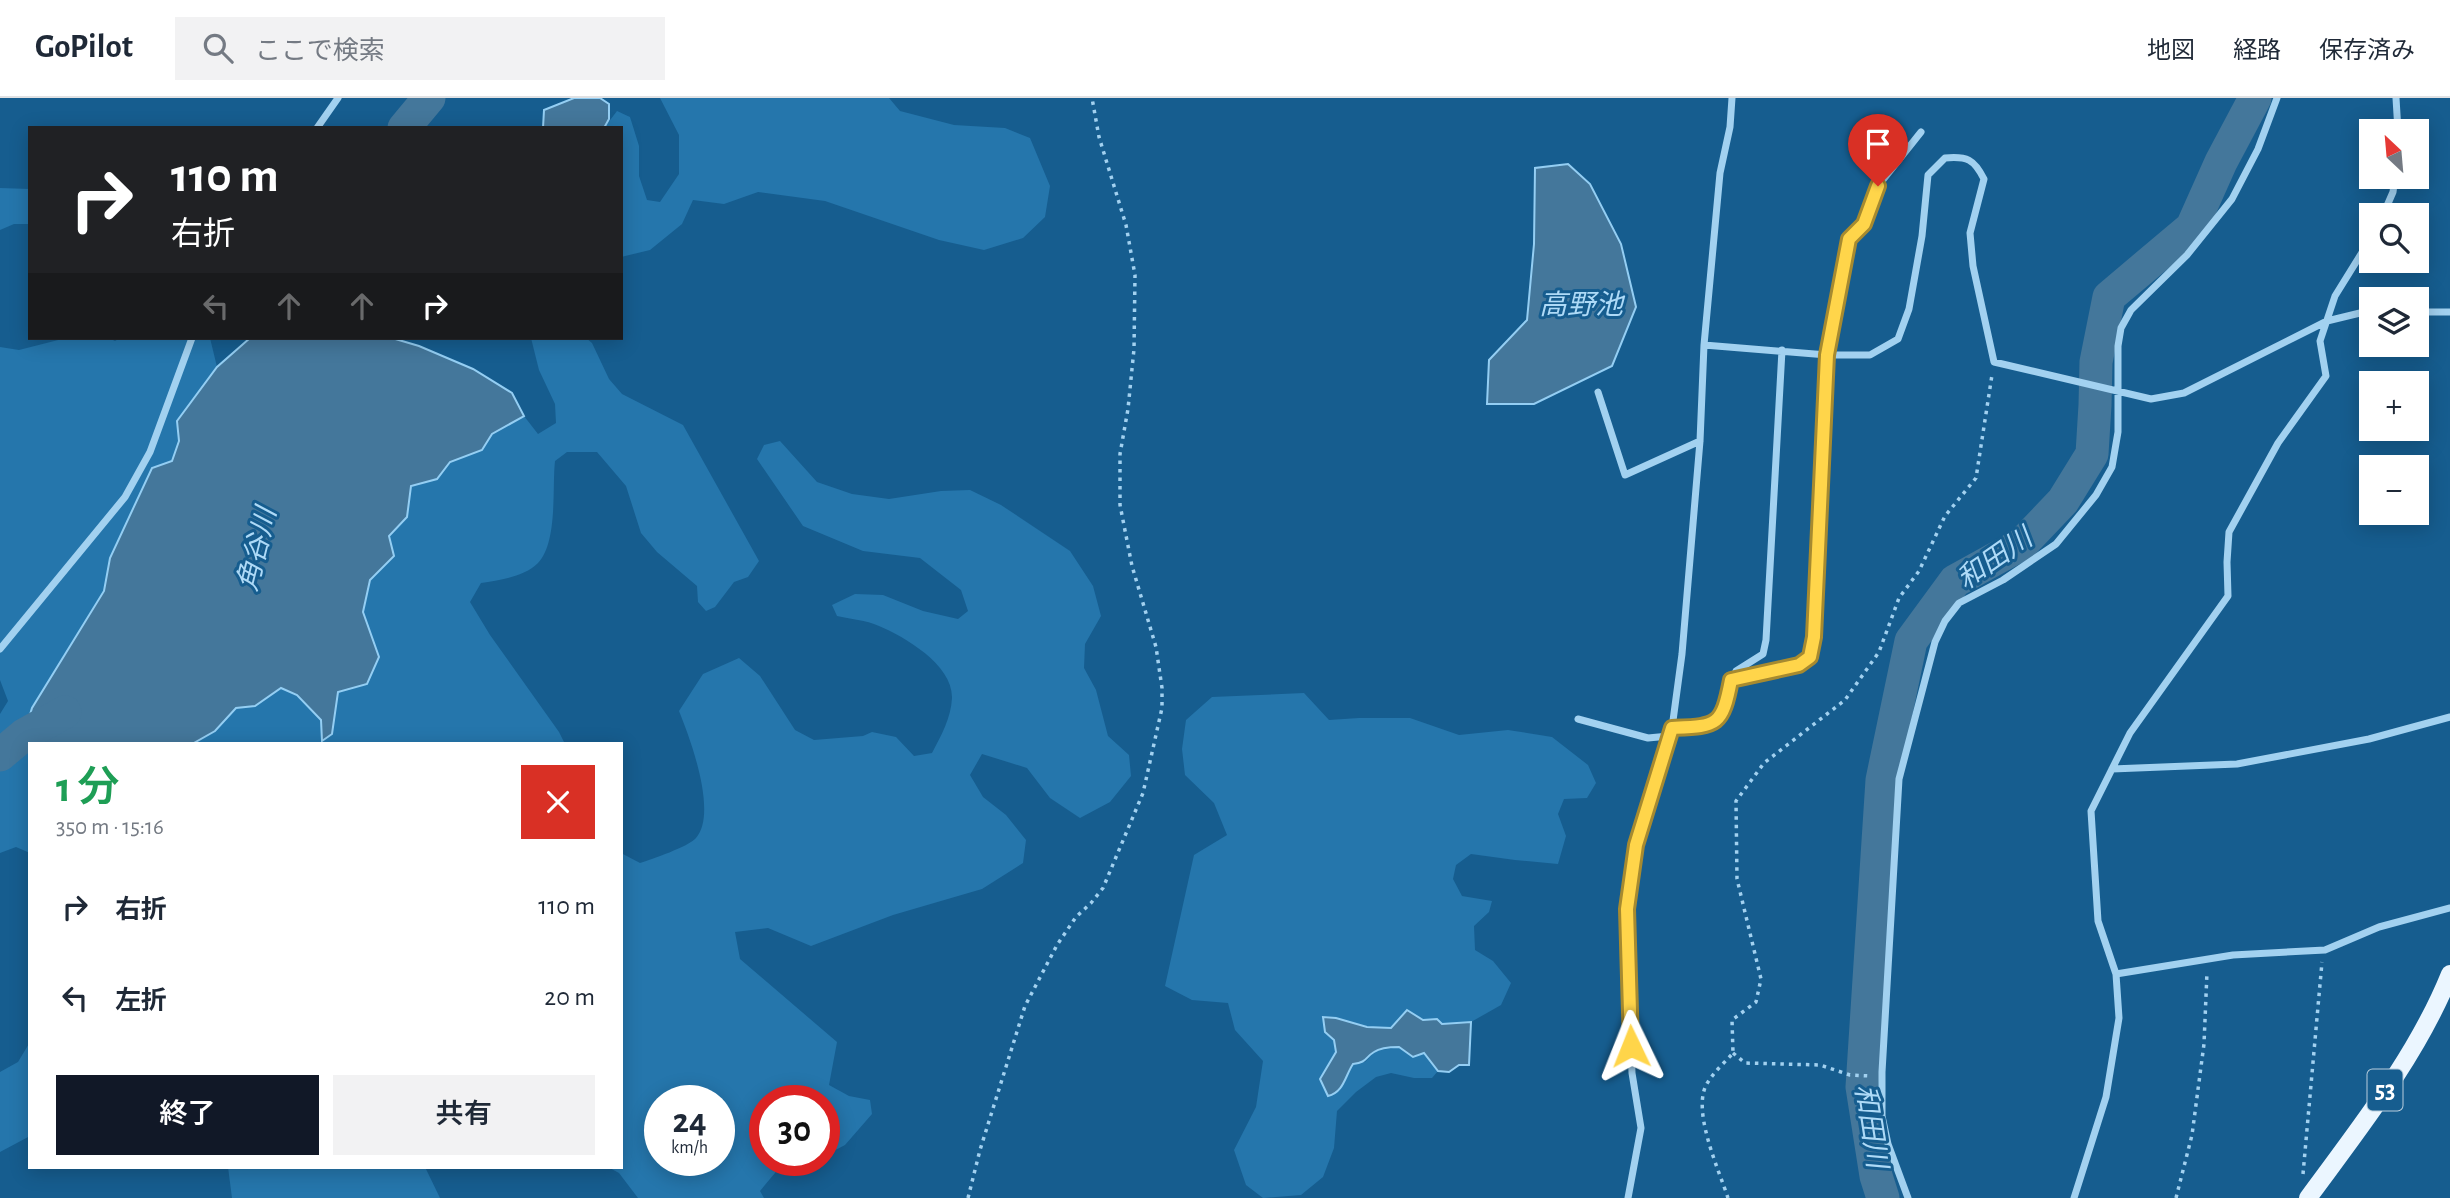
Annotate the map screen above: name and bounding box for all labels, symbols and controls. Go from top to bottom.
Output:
search box [175,17,665,80]
icon: search [199,29,237,67]
text: GoPilot [35,31,133,64]
text: ここで検索 [255,38,385,64]
text: 地図 [2147,39,2195,63]
text: 経路 [2233,39,2281,63]
text: 保存済み [2319,39,2415,63]
pin [1848,114,1908,186]
north arrow [2359,119,2429,189]
map controls [2359,119,2429,525]
icon: arrive [1859,125,1897,163]
text: 110 m [171,152,279,201]
icon: right [56,154,147,245]
button: search [2359,203,2429,273]
text: 右折 [171,218,235,250]
icon: left [197,287,235,325]
icon: ahead [270,287,308,325]
icon: ahead [343,287,381,325]
icon: right [416,287,454,325]
button: layers [2359,287,2429,357]
water label: 高野池 [1539,290,1626,320]
button: + [2359,371,2429,441]
button: − [2359,455,2429,525]
water label: 角谷川 [232,502,282,594]
water label: 和田川 [1952,521,2040,595]
button: close [521,765,595,839]
text: 1 分 [56,767,119,809]
text: 350 m · 15:16 [56,816,164,839]
icon: right [56,888,94,926]
text: 110 m [538,893,595,919]
text: 右折 [115,897,167,923]
icon: left [56,979,94,1017]
text: 20 m [544,984,595,1010]
text: 左折 [115,988,167,1014]
position arrow [1594,1009,1668,1083]
road number: 53 [2368,1070,2402,1110]
button: 終了 [56,1075,319,1155]
button: 共有 [333,1075,595,1155]
water label: 和田川 [1850,1082,1893,1173]
speed limit sign: 30 [749,1085,840,1176]
text: 24 [672,1104,707,1139]
text: km/h [671,1139,708,1157]

